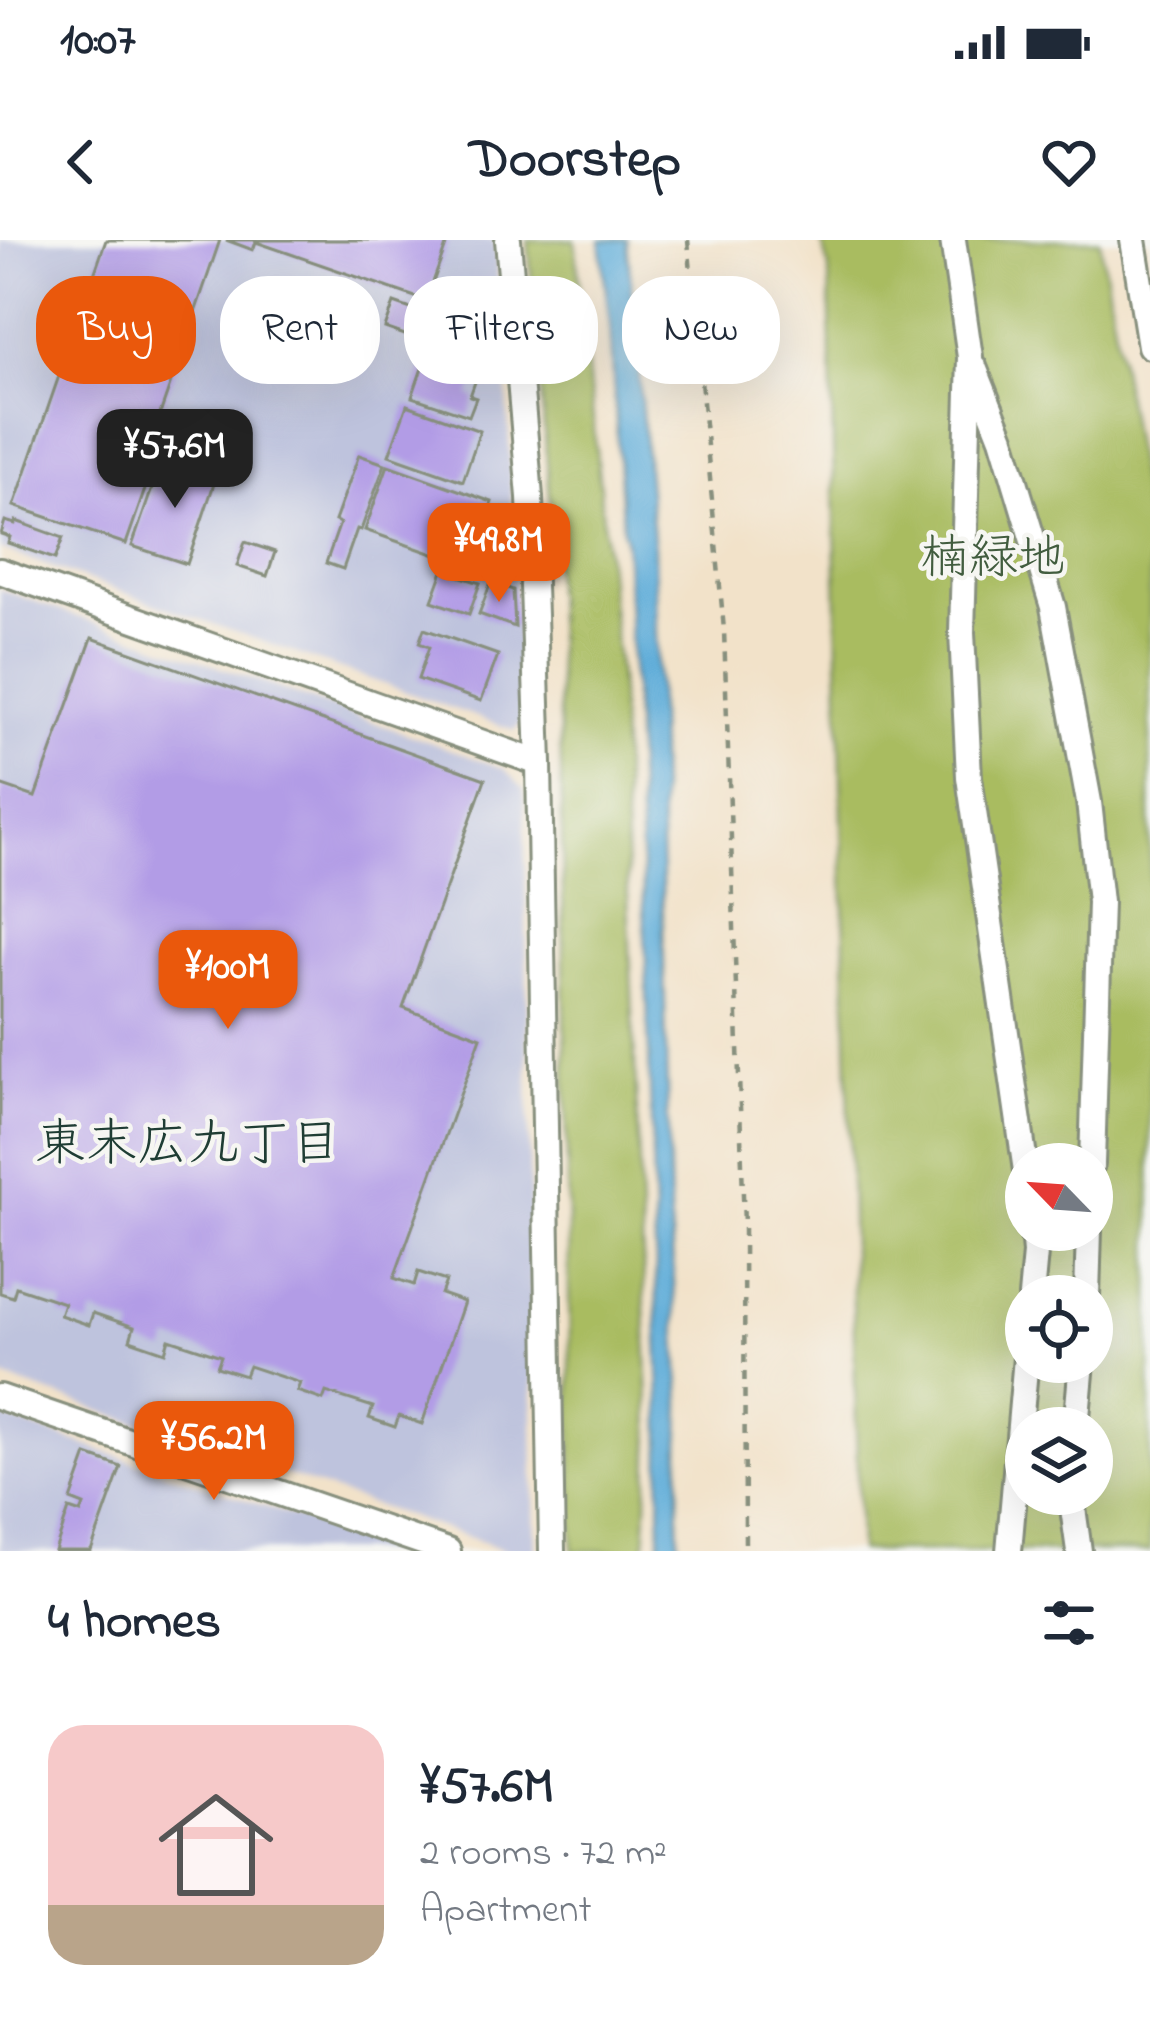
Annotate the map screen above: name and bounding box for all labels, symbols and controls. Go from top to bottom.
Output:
text: 10:07 [60,9,136,75]
text: Doorstep [469,123,681,201]
icon: back [48,129,114,195]
icon: heart [1036,129,1102,195]
chip: Buy [36,276,196,384]
chip: Rent [220,276,380,384]
chip: Filters [404,276,598,384]
chip: New [622,276,780,384]
pin: ¥57.6M [77,409,273,511]
text: ¥57.6M [124,419,226,476]
pin: ¥49.8M [401,503,597,605]
text: ¥49.8M [454,513,544,570]
park label: 楠緑地 [921,525,1065,595]
pin: ¥100M [144,930,312,1032]
text: ¥100M [186,940,270,997]
district label: 東末広九丁目 [35,1109,341,1184]
north arrow [1005,1143,1113,1251]
map controls [1005,1143,1113,1515]
button: locate [1005,1275,1113,1383]
pin: ¥56.2M [116,1401,312,1503]
button: layers [1005,1407,1113,1515]
text: ¥56.2M [161,1411,267,1468]
text: 4 homes [48,1586,221,1661]
icon: filters [1036,1590,1102,1656]
text: ¥57.6M [420,1751,554,1826]
icon: home [144,1773,288,1917]
text: 2 rooms · 72 m² [420,1826,667,1883]
text: Apartment [420,1883,592,1940]

